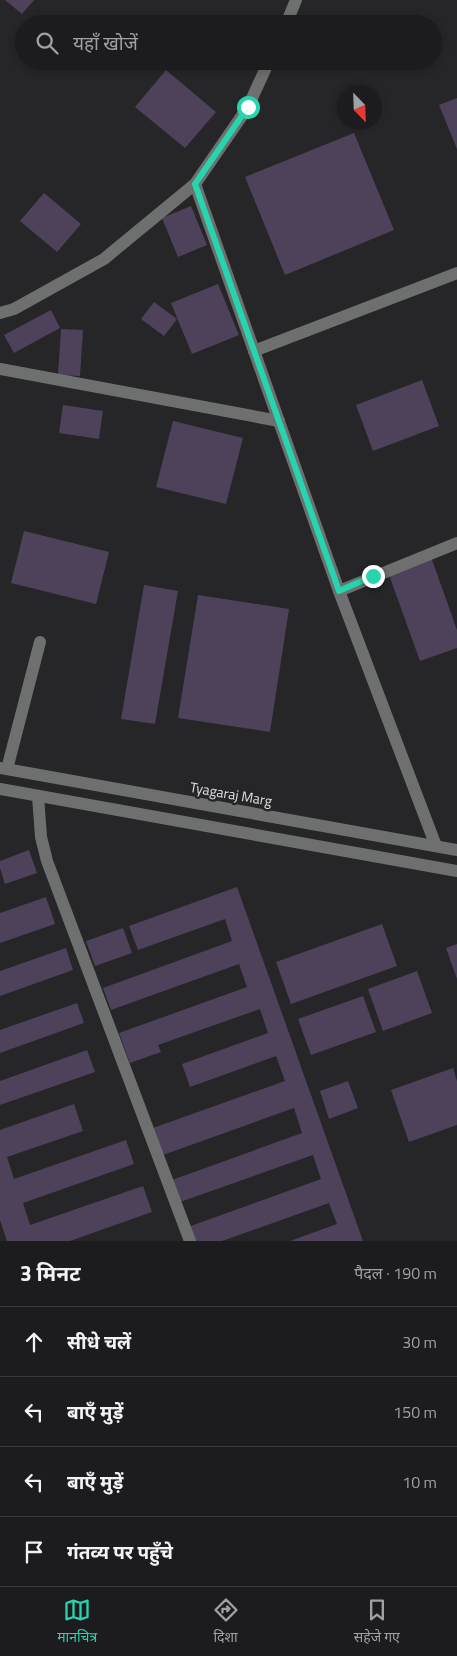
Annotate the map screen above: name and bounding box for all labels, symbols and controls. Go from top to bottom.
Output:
search box [15,15,442,70]
text: यहाँ खोजें [73,28,138,57]
icon: search [33,29,61,57]
north arrow [337,85,382,130]
route start [237,96,260,119]
route end [362,565,385,588]
street label: Tyagaraj Marg [188,776,274,811]
text: 3 मिनट [20,1257,80,1289]
text: पैदल · 190 m [354,1261,437,1285]
text: सीधे चलें [67,1327,131,1356]
icon: ahead [20,1328,48,1356]
text: 30 m [402,1330,437,1354]
text: बाएँ मुड़ें [67,1397,123,1426]
icon: left [20,1398,48,1426]
text: 150 m [393,1400,437,1424]
text: बाएँ मुड़ें [67,1467,123,1496]
icon: left [20,1468,48,1496]
text: 10 m [402,1470,437,1494]
text: गंतव्य पर पहुँचे [67,1537,173,1566]
icon: arrive [20,1538,48,1566]
tab: मानचित्र [57,1596,97,1648]
tab: दिशा [212,1596,240,1648]
tab: सहेजे गए [354,1596,400,1648]

